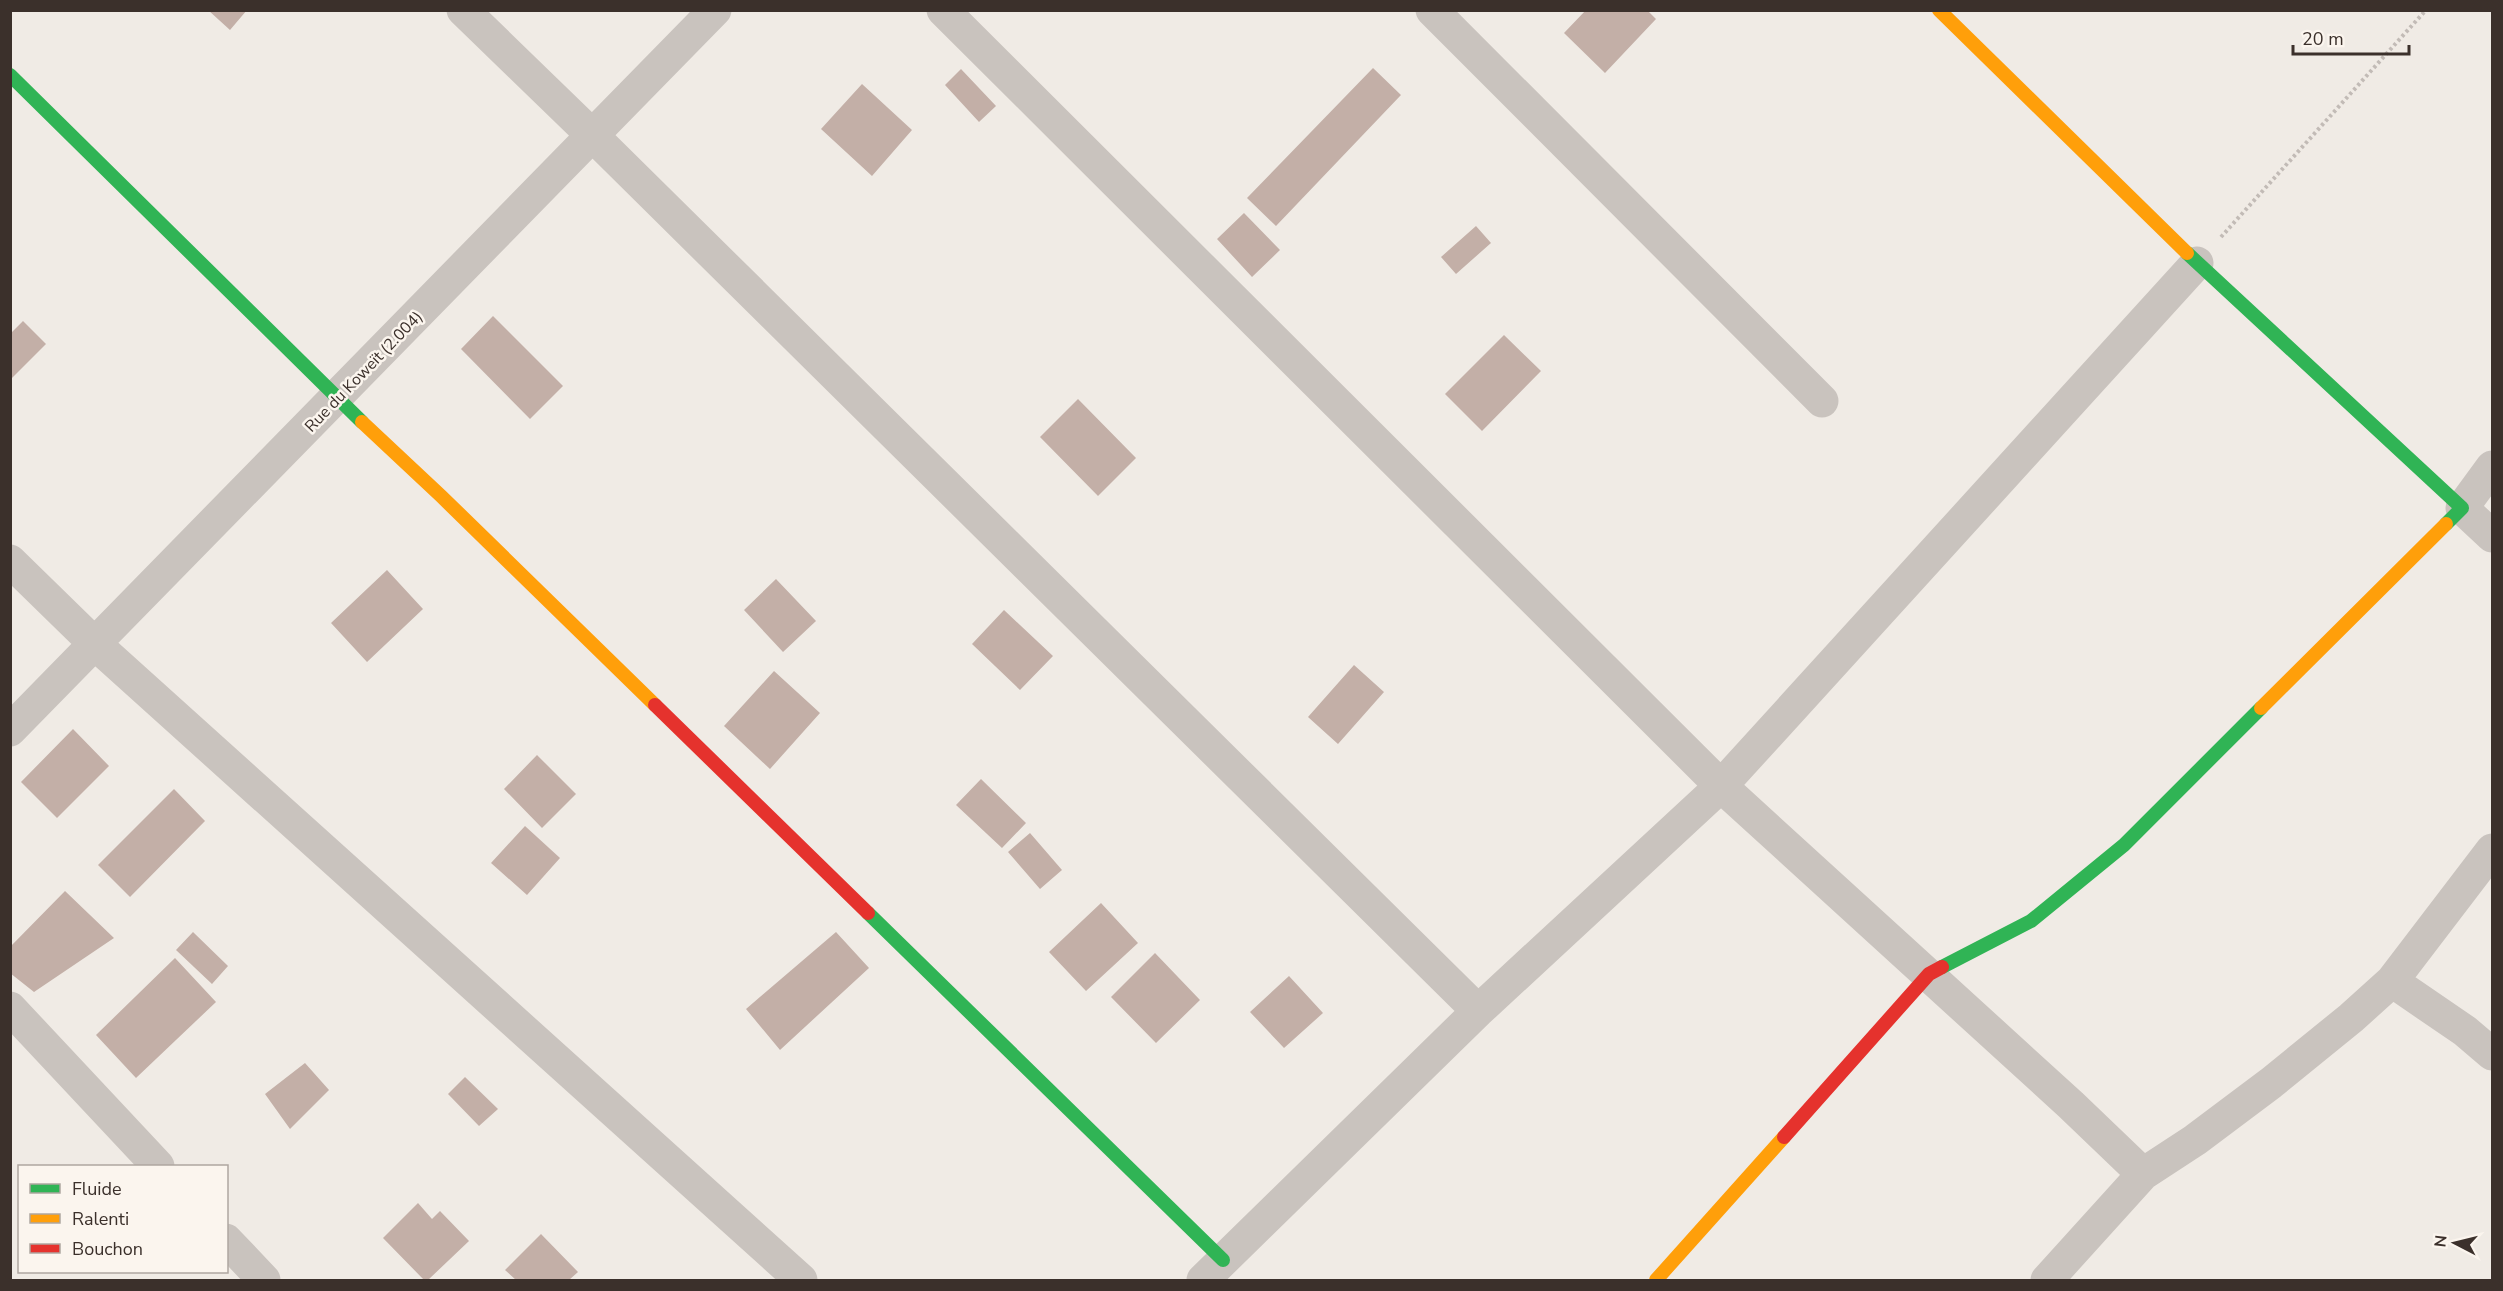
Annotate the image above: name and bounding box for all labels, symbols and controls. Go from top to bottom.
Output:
scale bar [2293,18,2408,56]
text: 20 m [2302,27,2344,51]
street label: Rue du Koweït (2.004) [300,306,427,437]
legend [18,1165,228,1273]
text: Fluide [72,1177,122,1201]
text: Ralenti [72,1207,129,1231]
north arrow [2425,1213,2485,1273]
text: N [2429,1234,2453,1249]
text: Bouchon [72,1237,143,1261]

